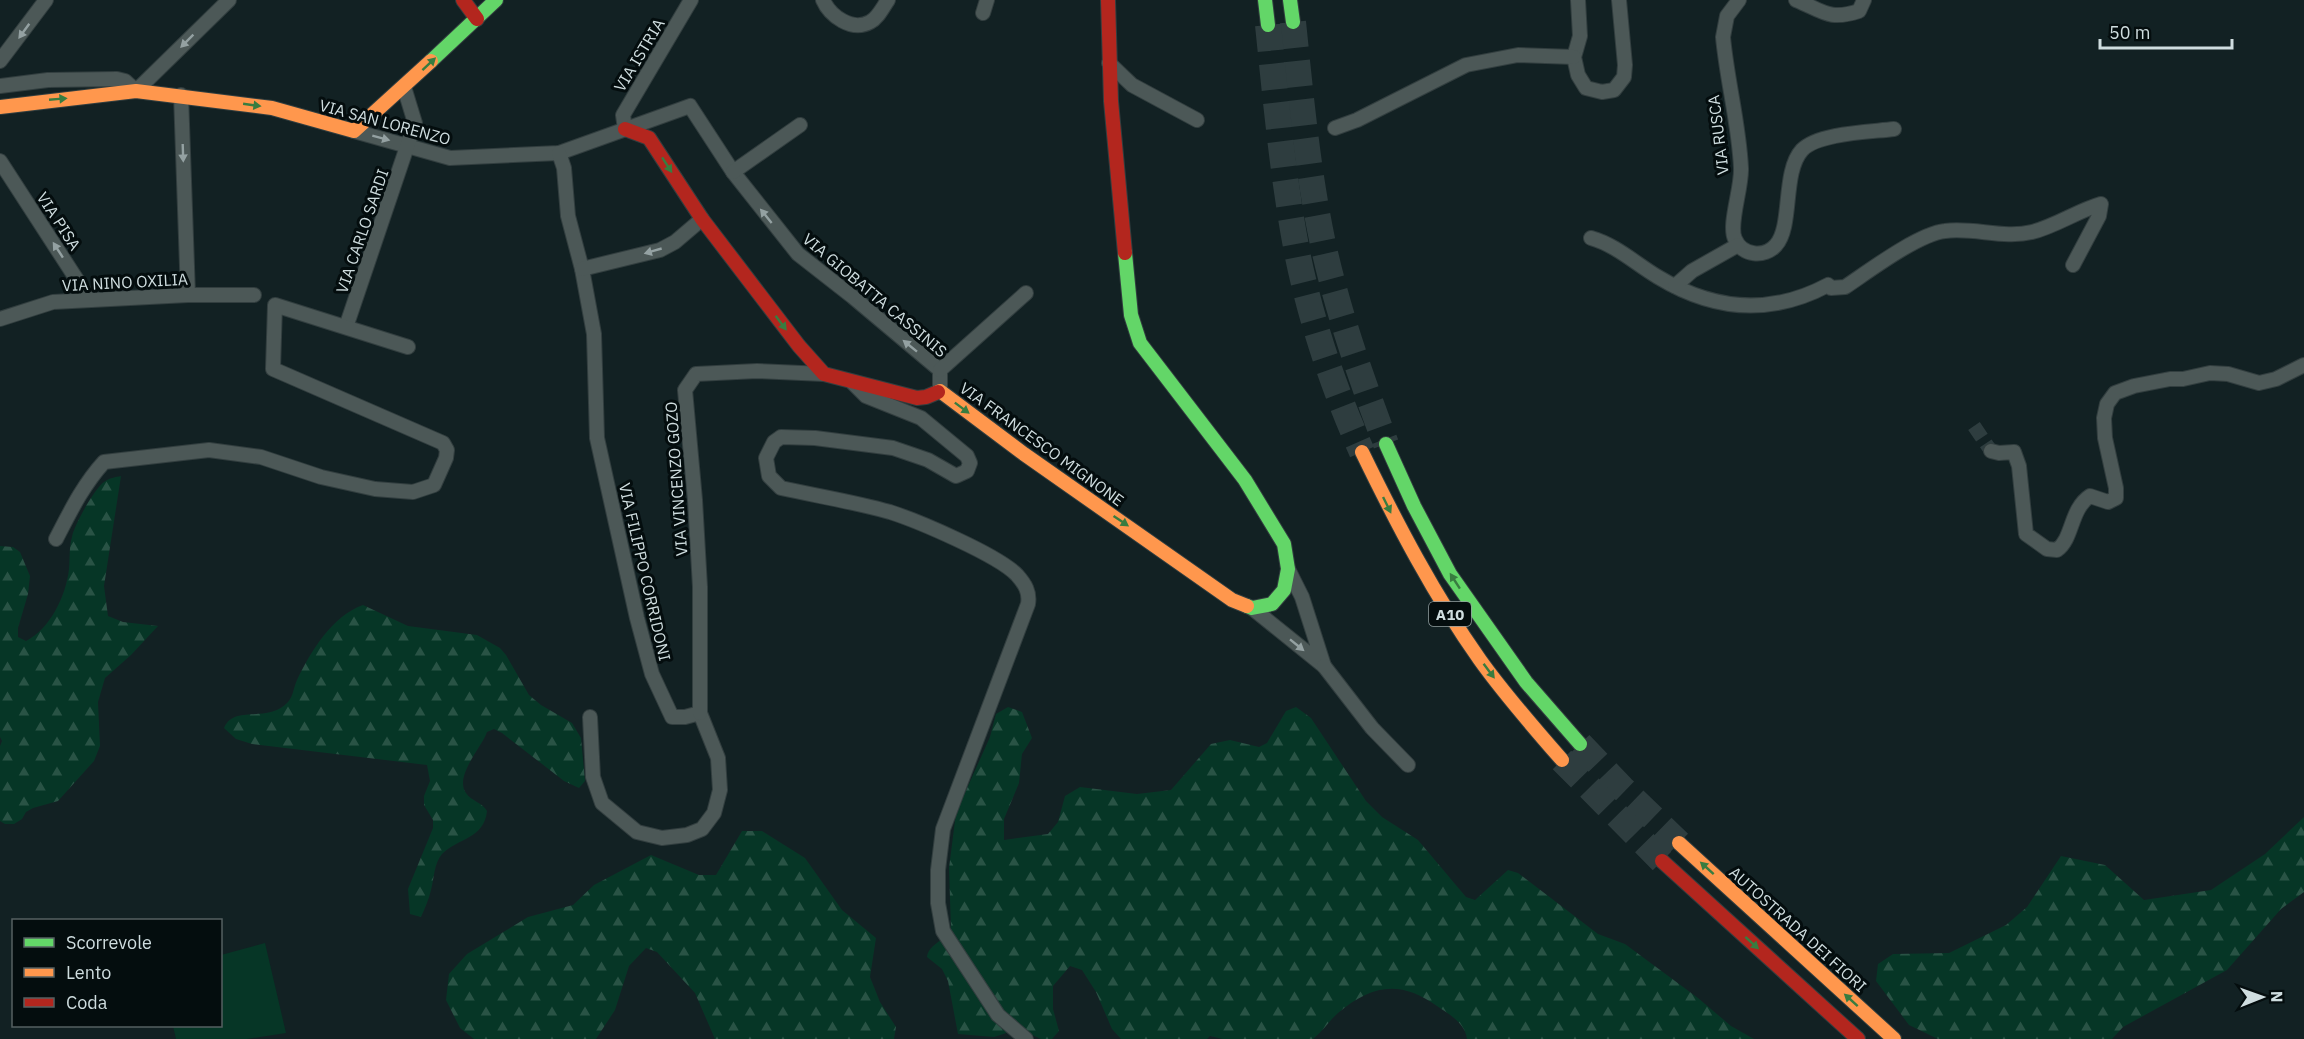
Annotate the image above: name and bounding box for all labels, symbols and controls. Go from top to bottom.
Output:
scale bar [2100,12,2232,50]
street label: VIA ISTRIA [609,15,669,95]
text: 50 m [2109,21,2151,44]
one-way arrow [18,23,30,39]
one-way arrow [181,34,195,48]
one-way arrow [421,58,436,71]
one-way arrow [49,94,68,104]
street label: VIA RUSCA [1703,94,1733,176]
street label: VIA SAN LORENZO [317,95,453,149]
one-way arrow [242,101,261,110]
one-way arrow [373,134,391,143]
one-way arrow [179,144,188,163]
one-way arrow [661,157,672,173]
street label: VIA CARLO SARDI [331,166,393,296]
street label: VIA PISA [33,188,85,254]
one-way arrow [760,208,773,224]
street label: VIA GIOBATTA CASSINIS [799,229,951,361]
one-way arrow [52,243,64,259]
one-way arrow [644,247,662,256]
street label: VIA NINO OXILIA [61,269,189,295]
one-way arrow [774,315,787,331]
one-way arrow [903,340,918,353]
street label: VIA FRANCESCO MIGNONE [956,378,1128,510]
street label: VIA VINCENZO GOZO [661,401,691,557]
one-way arrow [955,401,970,413]
street label: VIA FILIPPO CORRIDONI [615,481,675,663]
one-way arrow [1382,496,1391,513]
one-way arrow [1112,516,1129,527]
one-way arrow [1450,573,1461,589]
road number: A10 [1429,602,1471,626]
one-way arrow [1290,638,1305,651]
one-way arrow [1482,663,1495,679]
one-way arrow [1699,861,1714,875]
street label: AUTOSTRADA DEI FIORI [1725,862,1871,996]
legend [12,919,222,1027]
text: Scorrevole [66,931,152,954]
one-way arrow [1744,936,1759,949]
text: Lento [66,961,111,984]
north arrow [2232,967,2292,1027]
text: Coda [66,991,108,1014]
text: N [2267,991,2287,1003]
one-way arrow [1844,994,1859,1007]

